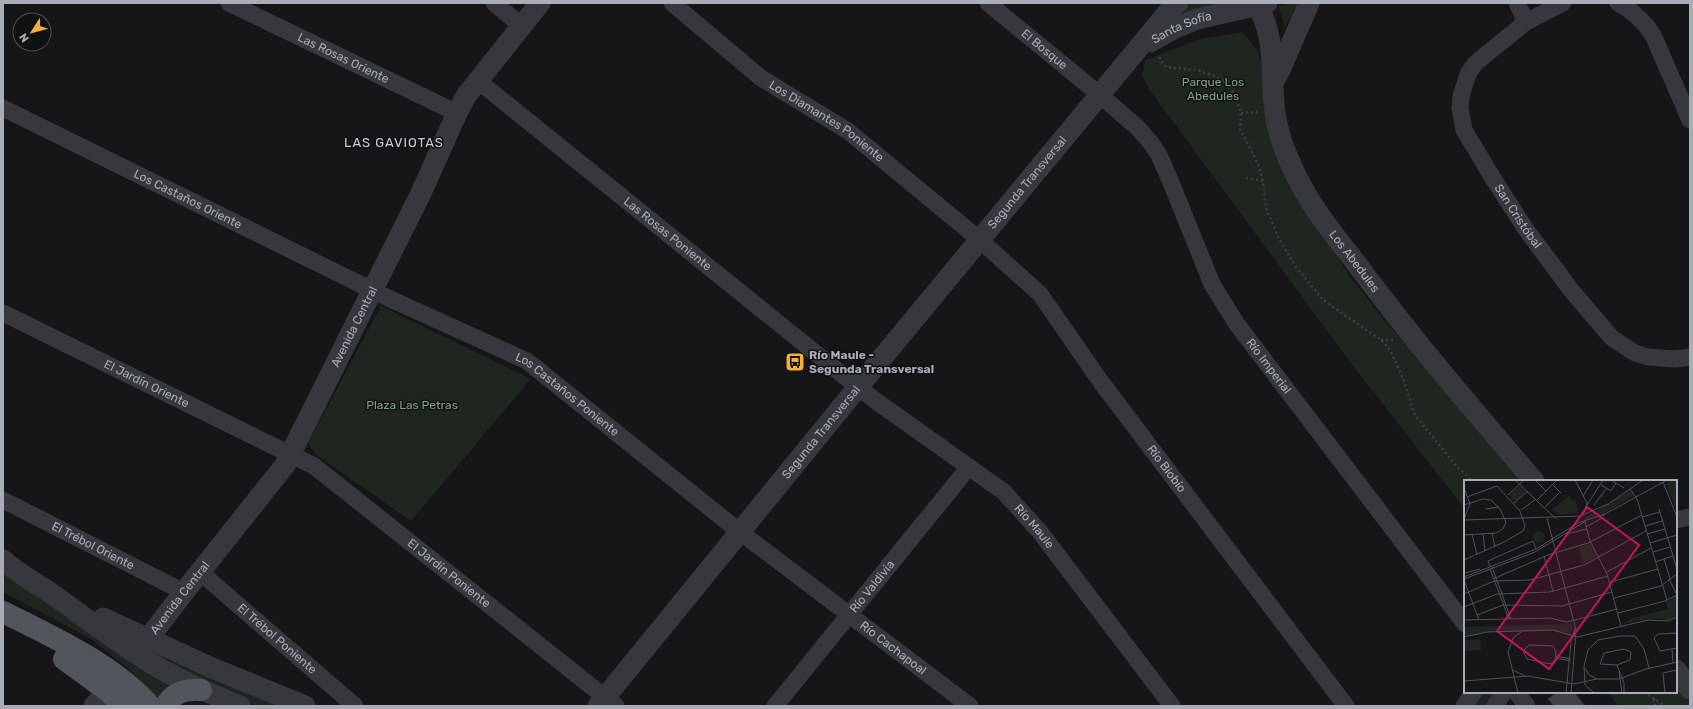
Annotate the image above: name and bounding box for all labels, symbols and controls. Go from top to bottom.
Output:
street label: Santa Sofía [1149,9,1213,47]
north arrow [12,12,52,52]
street label: El Bosque [1019,26,1070,72]
text: N [17,30,32,45]
street label: Las Rosas Oriente [295,30,392,86]
park label: Parque Los Abedules [1182,75,1244,103]
street label: Los Diamantes Poniente [767,78,887,165]
street label: Segunda Transversal [985,133,1070,232]
district label: LAS GAVIOTAS [344,135,444,150]
street label: Los Castaños Oriente [131,167,244,232]
street label: San Cristóbal [1491,181,1545,251]
street label: Las Rosas Poniente [621,194,715,274]
street label: Los Abedules [1326,228,1383,295]
street label: Avenida Central [328,284,380,369]
street label: Río Imperial [1243,336,1294,396]
place label: Río Maule - Segunda Transversal [809,348,934,376]
street label: Los Castaños Poniente [513,350,622,439]
bus stop icon: Río Maule - Segunda Transversal [784,351,806,373]
street label: El Jardín Oriente [102,357,192,411]
street label: Segunda Transversal [779,383,863,482]
park label: Plaza Las Petras [366,398,458,412]
street label: Río Biobío [1144,442,1189,495]
inset map [1464,480,1677,693]
street label: Río Maule [1012,501,1057,551]
street label: El Trébol Oriente [49,519,137,573]
street label: El Jardín Poniente [405,536,494,611]
street label: Río Valdivia [847,557,897,615]
street label: Avenida Central [147,559,213,637]
street label: El Trébol Poniente [235,601,320,677]
street label: Río Cachapoal [857,618,929,677]

